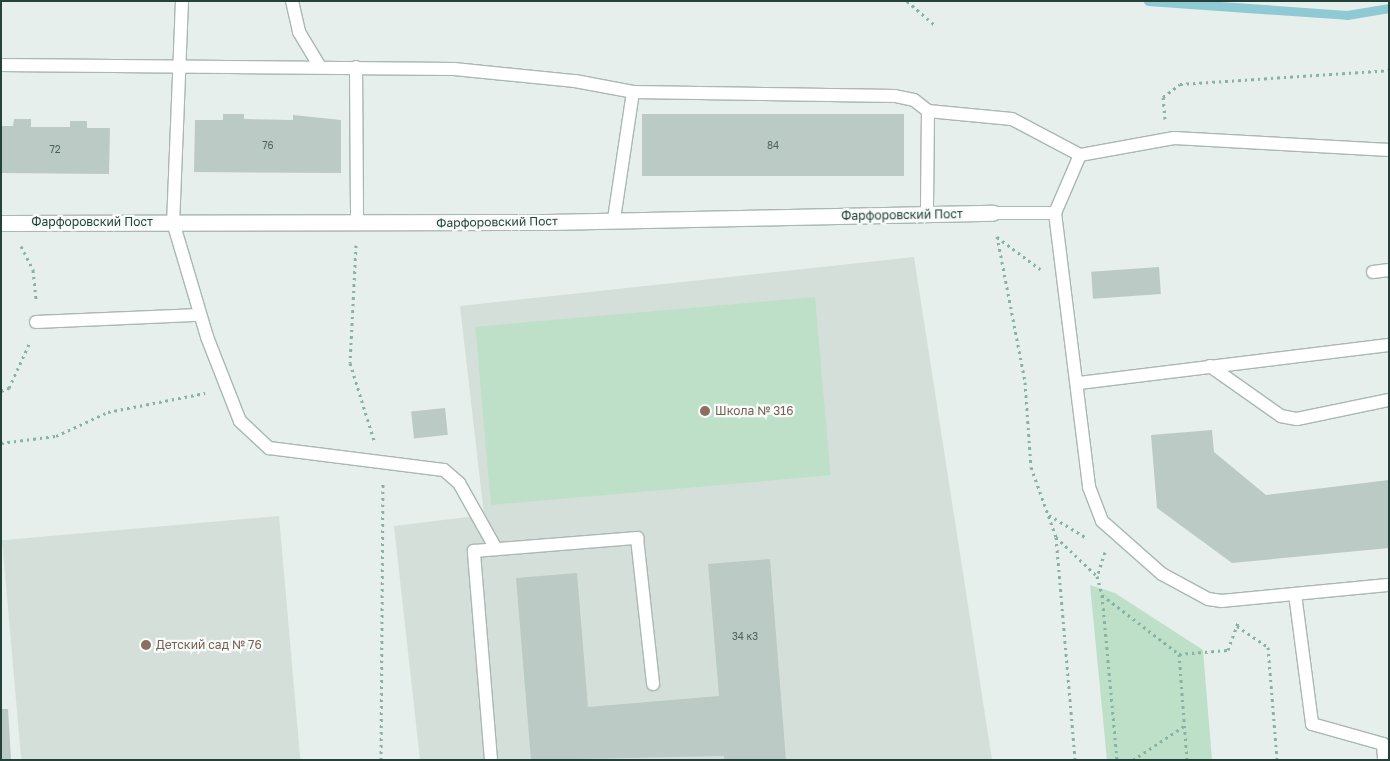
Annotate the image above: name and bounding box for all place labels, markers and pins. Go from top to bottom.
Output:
place label: Школа № 316 [715,404,793,418]
marker: Школа № 316 [699,405,711,417]
place label: Детский сад № 76 [156,638,262,652]
marker: Детский сад № 76 [140,639,152,651]

